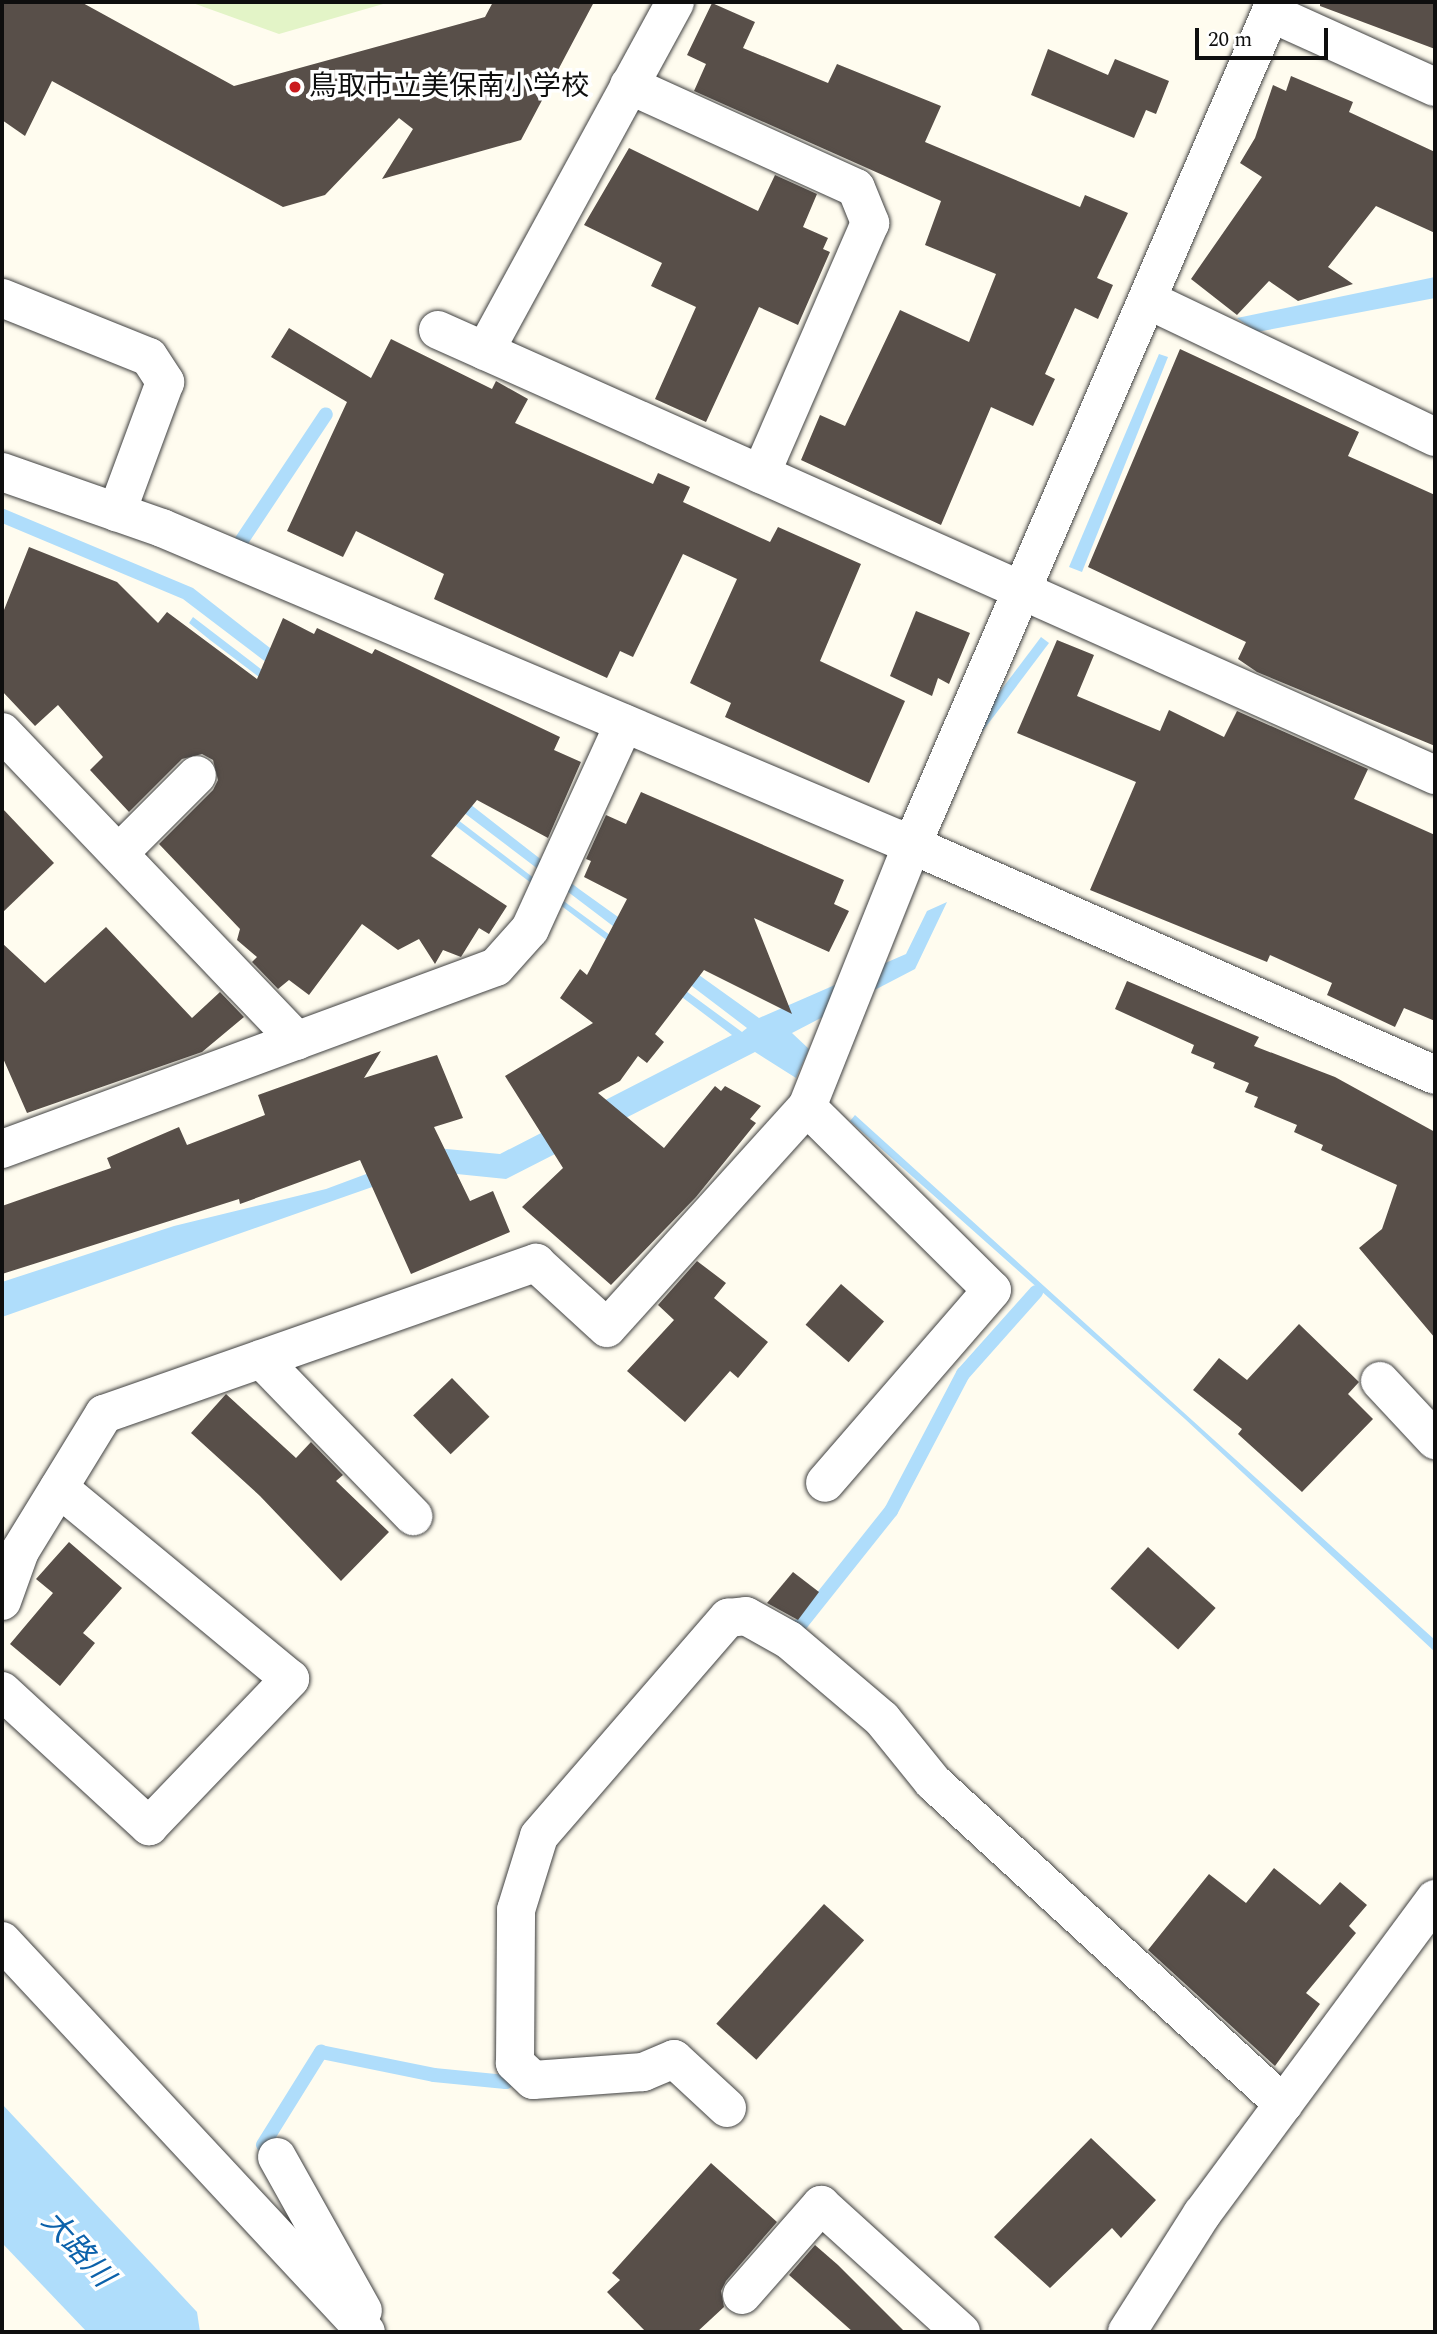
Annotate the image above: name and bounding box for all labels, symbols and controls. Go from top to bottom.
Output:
scale bar [1199,14,1332,58]
text: 20 m [1208,24,1252,56]
place label: 鳥取市立美保南小学校 [309,70,589,104]
marker: 鳥取市立美保南小学校 [287,79,303,95]
water label: 大路川 [34,2204,120,2294]

